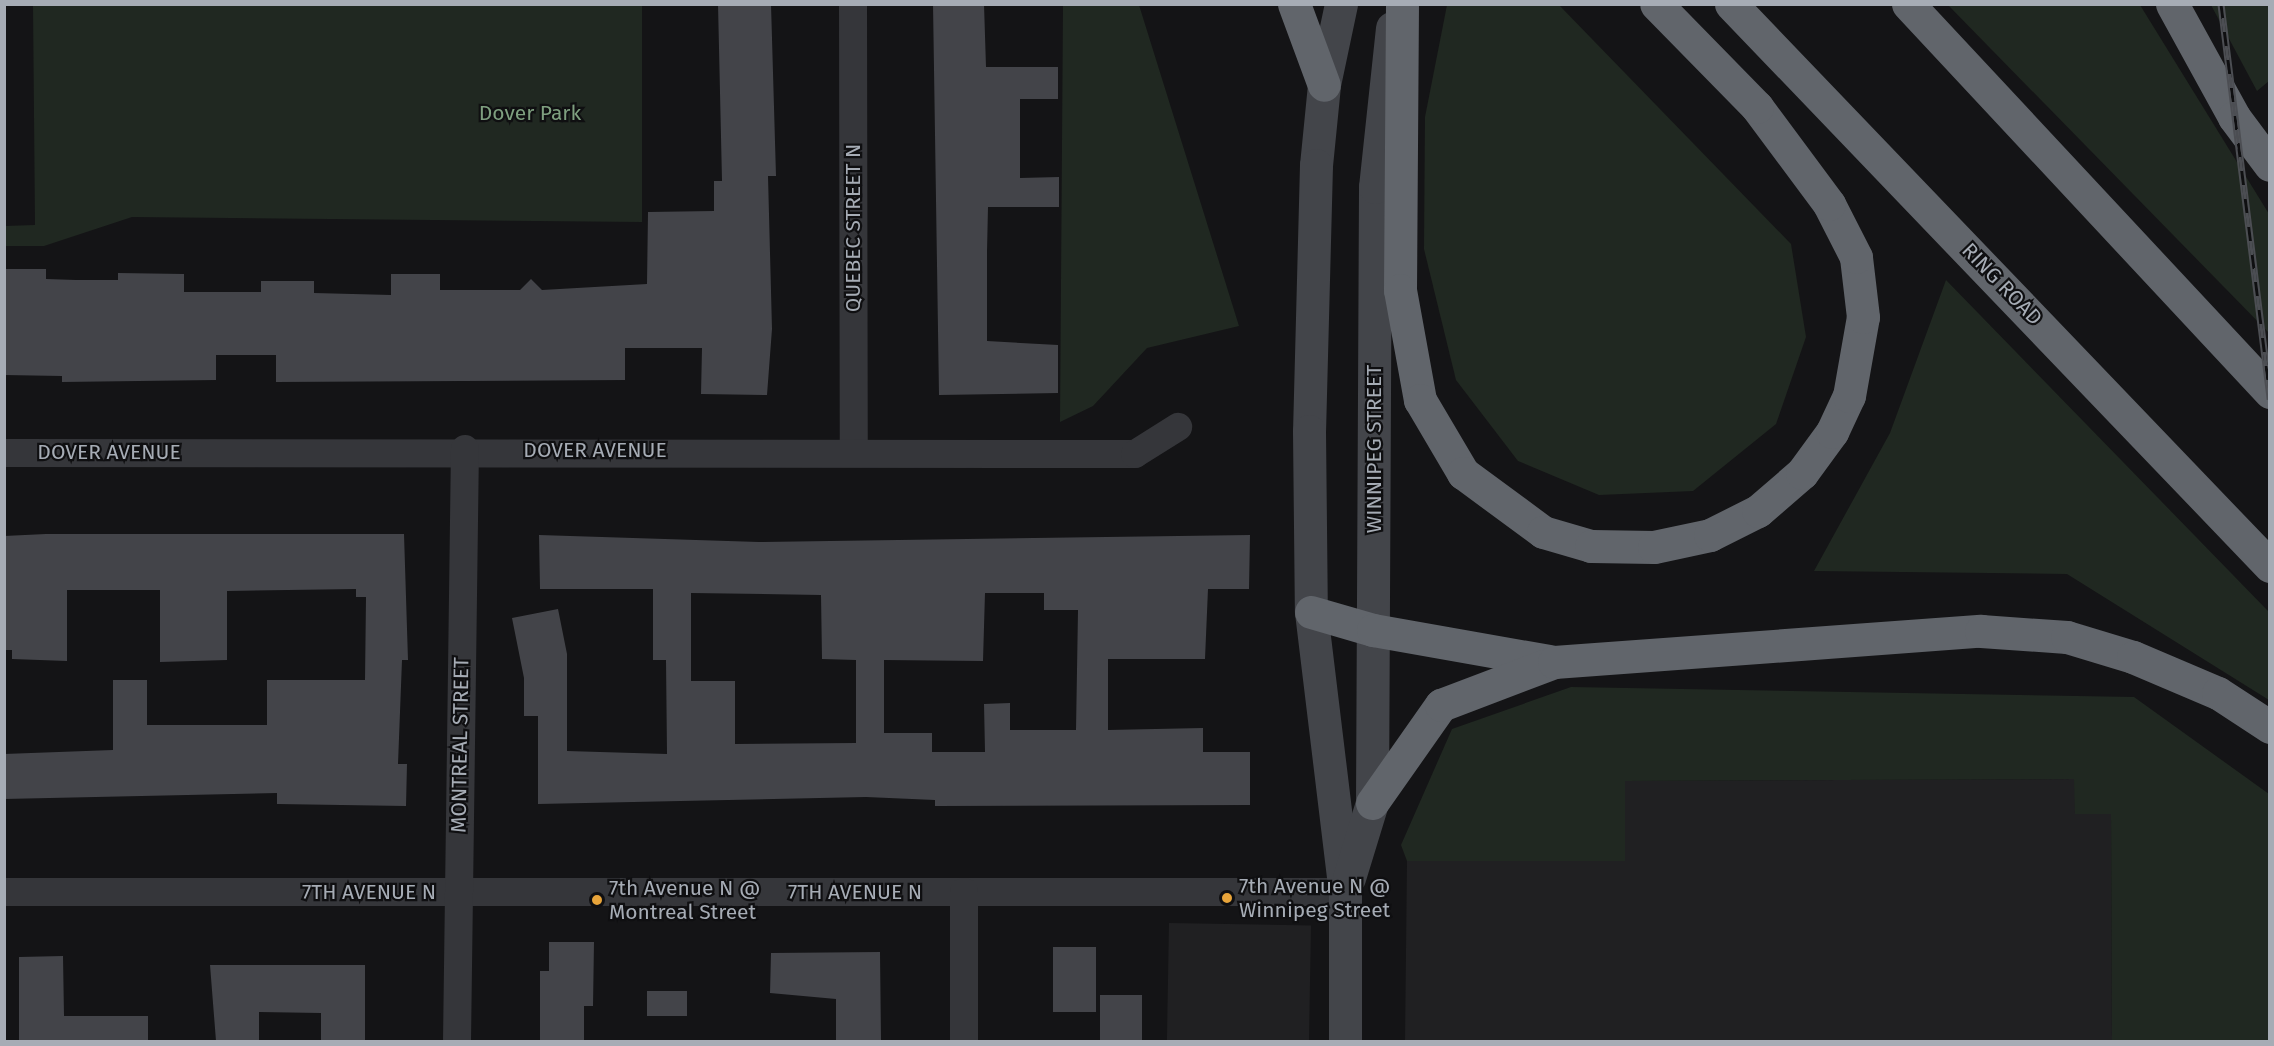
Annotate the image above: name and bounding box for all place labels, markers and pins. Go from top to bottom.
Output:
place label: 7th Avenue N @ Winnipeg Street [1239,873,1390,923]
place label: 7th Avenue N @ Montreal Street [609,875,760,925]
marker: 7th Avenue N @ Winnipeg Street [1220,891,1234,905]
marker: 7th Avenue N @ Montreal Street [590,893,604,907]

